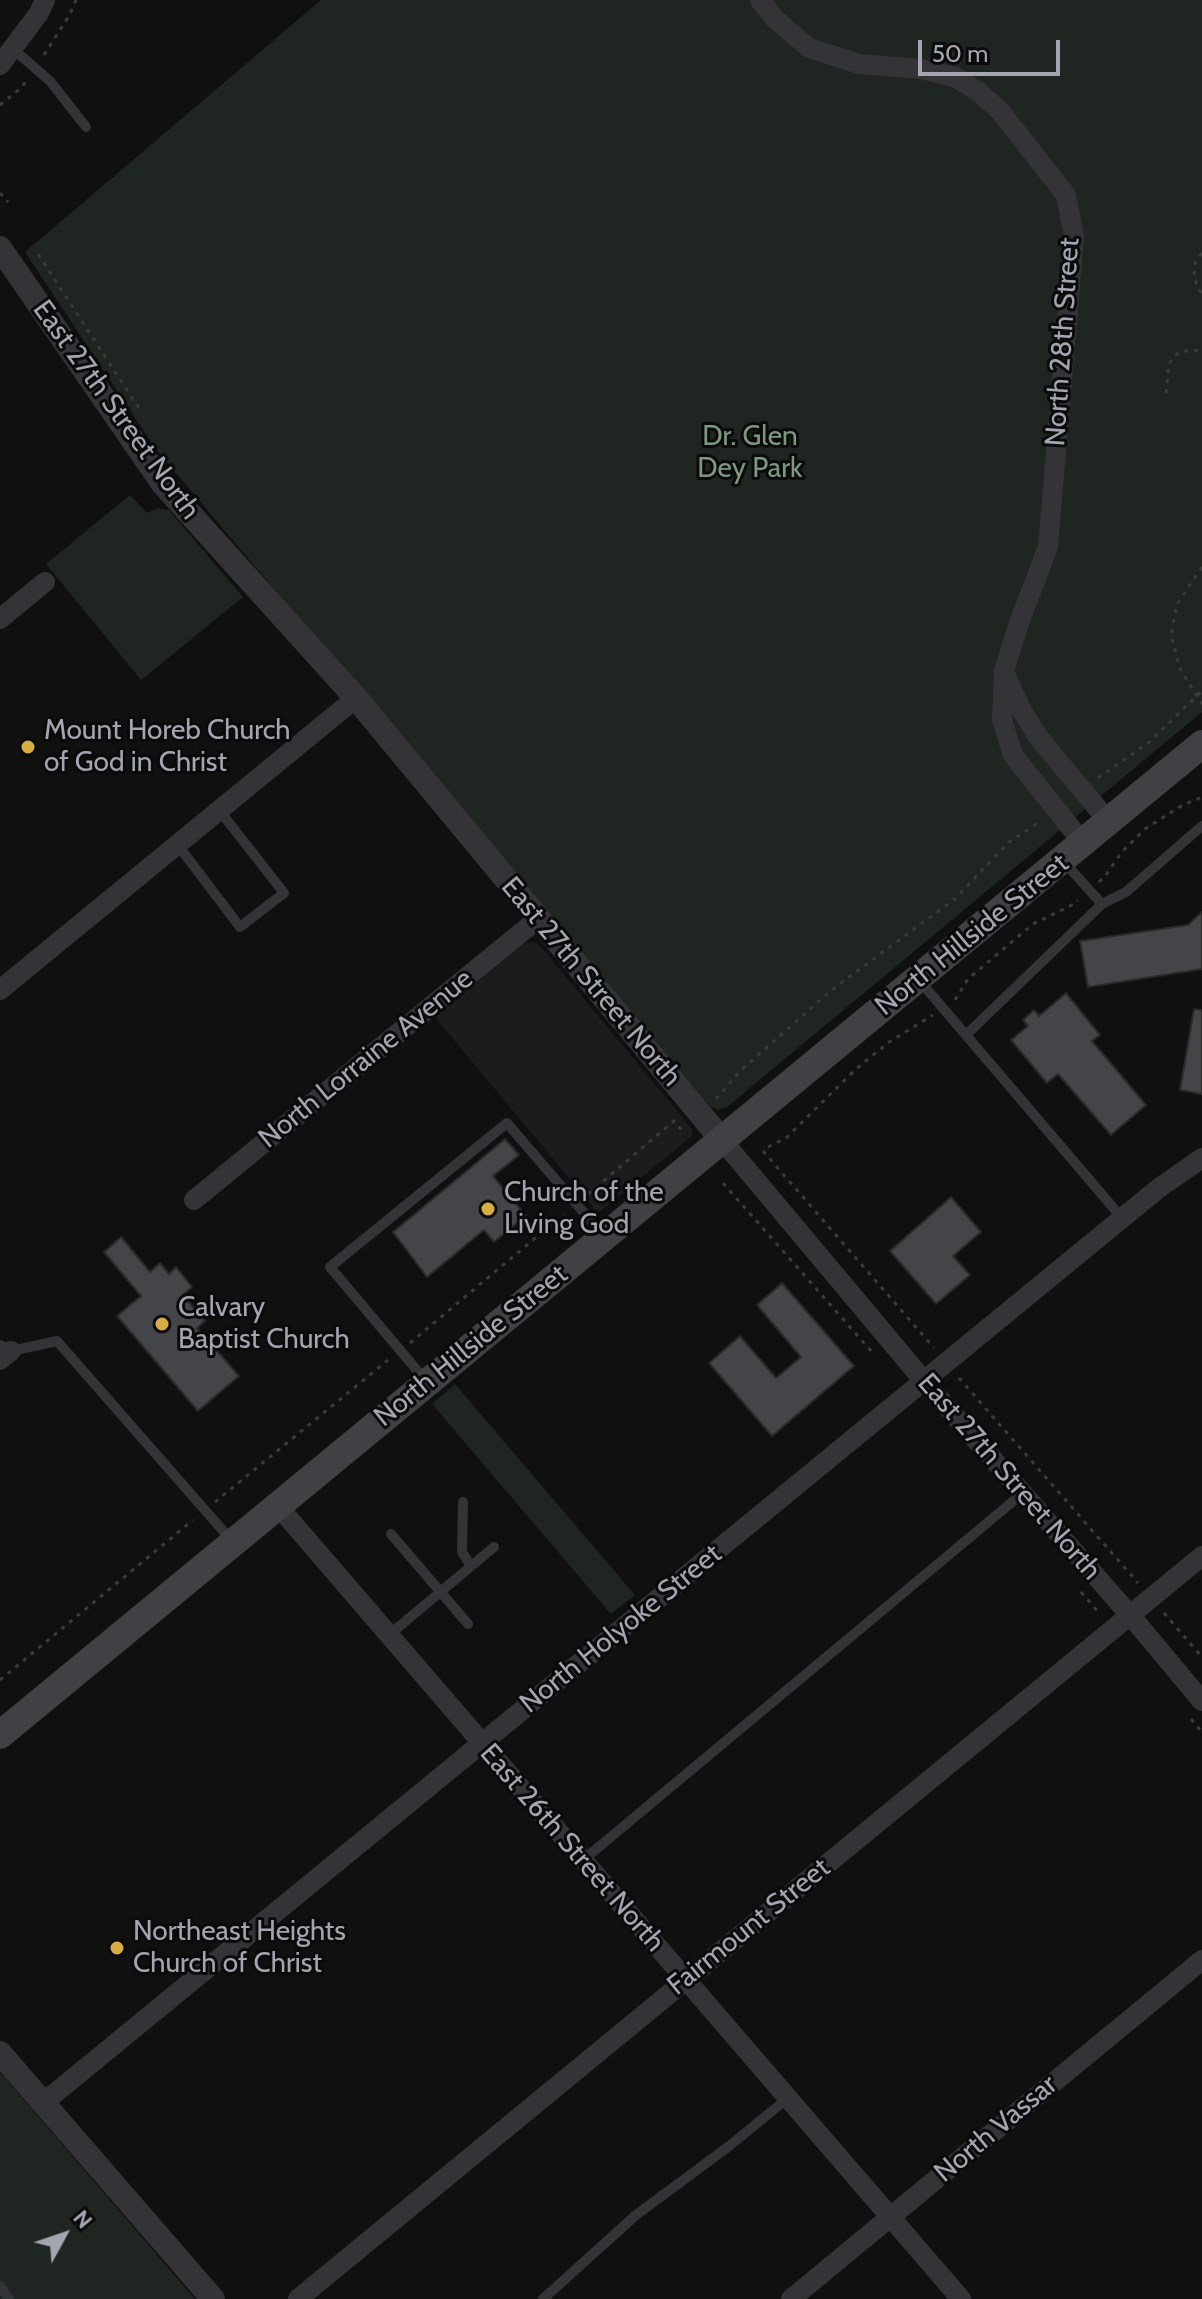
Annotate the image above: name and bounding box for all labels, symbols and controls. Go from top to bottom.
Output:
scale bar [922,24,1064,74]
text: 50 m [932,39,988,68]
street label: North 28th Street [1039,237,1087,447]
street label: East 27th Street North [25,294,207,526]
park label: Dr. Glen Dey Park [697,420,803,486]
place label: Mount Horeb Church of God in Christ [44,714,291,780]
marker: Mount Horeb Church of God in Christ [19,738,37,756]
street label: North Hillside Street [869,847,1075,1023]
street label: East 27th Street North [494,871,688,1093]
street label: North Lorraine Avenue [252,962,480,1156]
place label: Church of the Living God [504,1176,664,1242]
marker: Church of the Living God [479,1200,497,1218]
street label: North Hillside Street [368,1258,574,1434]
place label: Calvary Baptist Church [178,1291,350,1357]
marker: Calvary Baptist Church [153,1315,171,1333]
street label: East 27th Street North [910,1367,1108,1587]
street label: North Holyoke Street [513,1537,729,1721]
street label: East 26th Street North [473,1737,671,1959]
street label: Fairmount Street [661,1851,837,2003]
place label: Northeast Heights Church of Christ [133,1915,346,1981]
marker: Northeast Heights Church of Christ [108,1939,126,1957]
street label: North Vassar [928,2068,1064,2190]
north arrow [24,2195,104,2275]
text: N [67,2205,98,2234]

